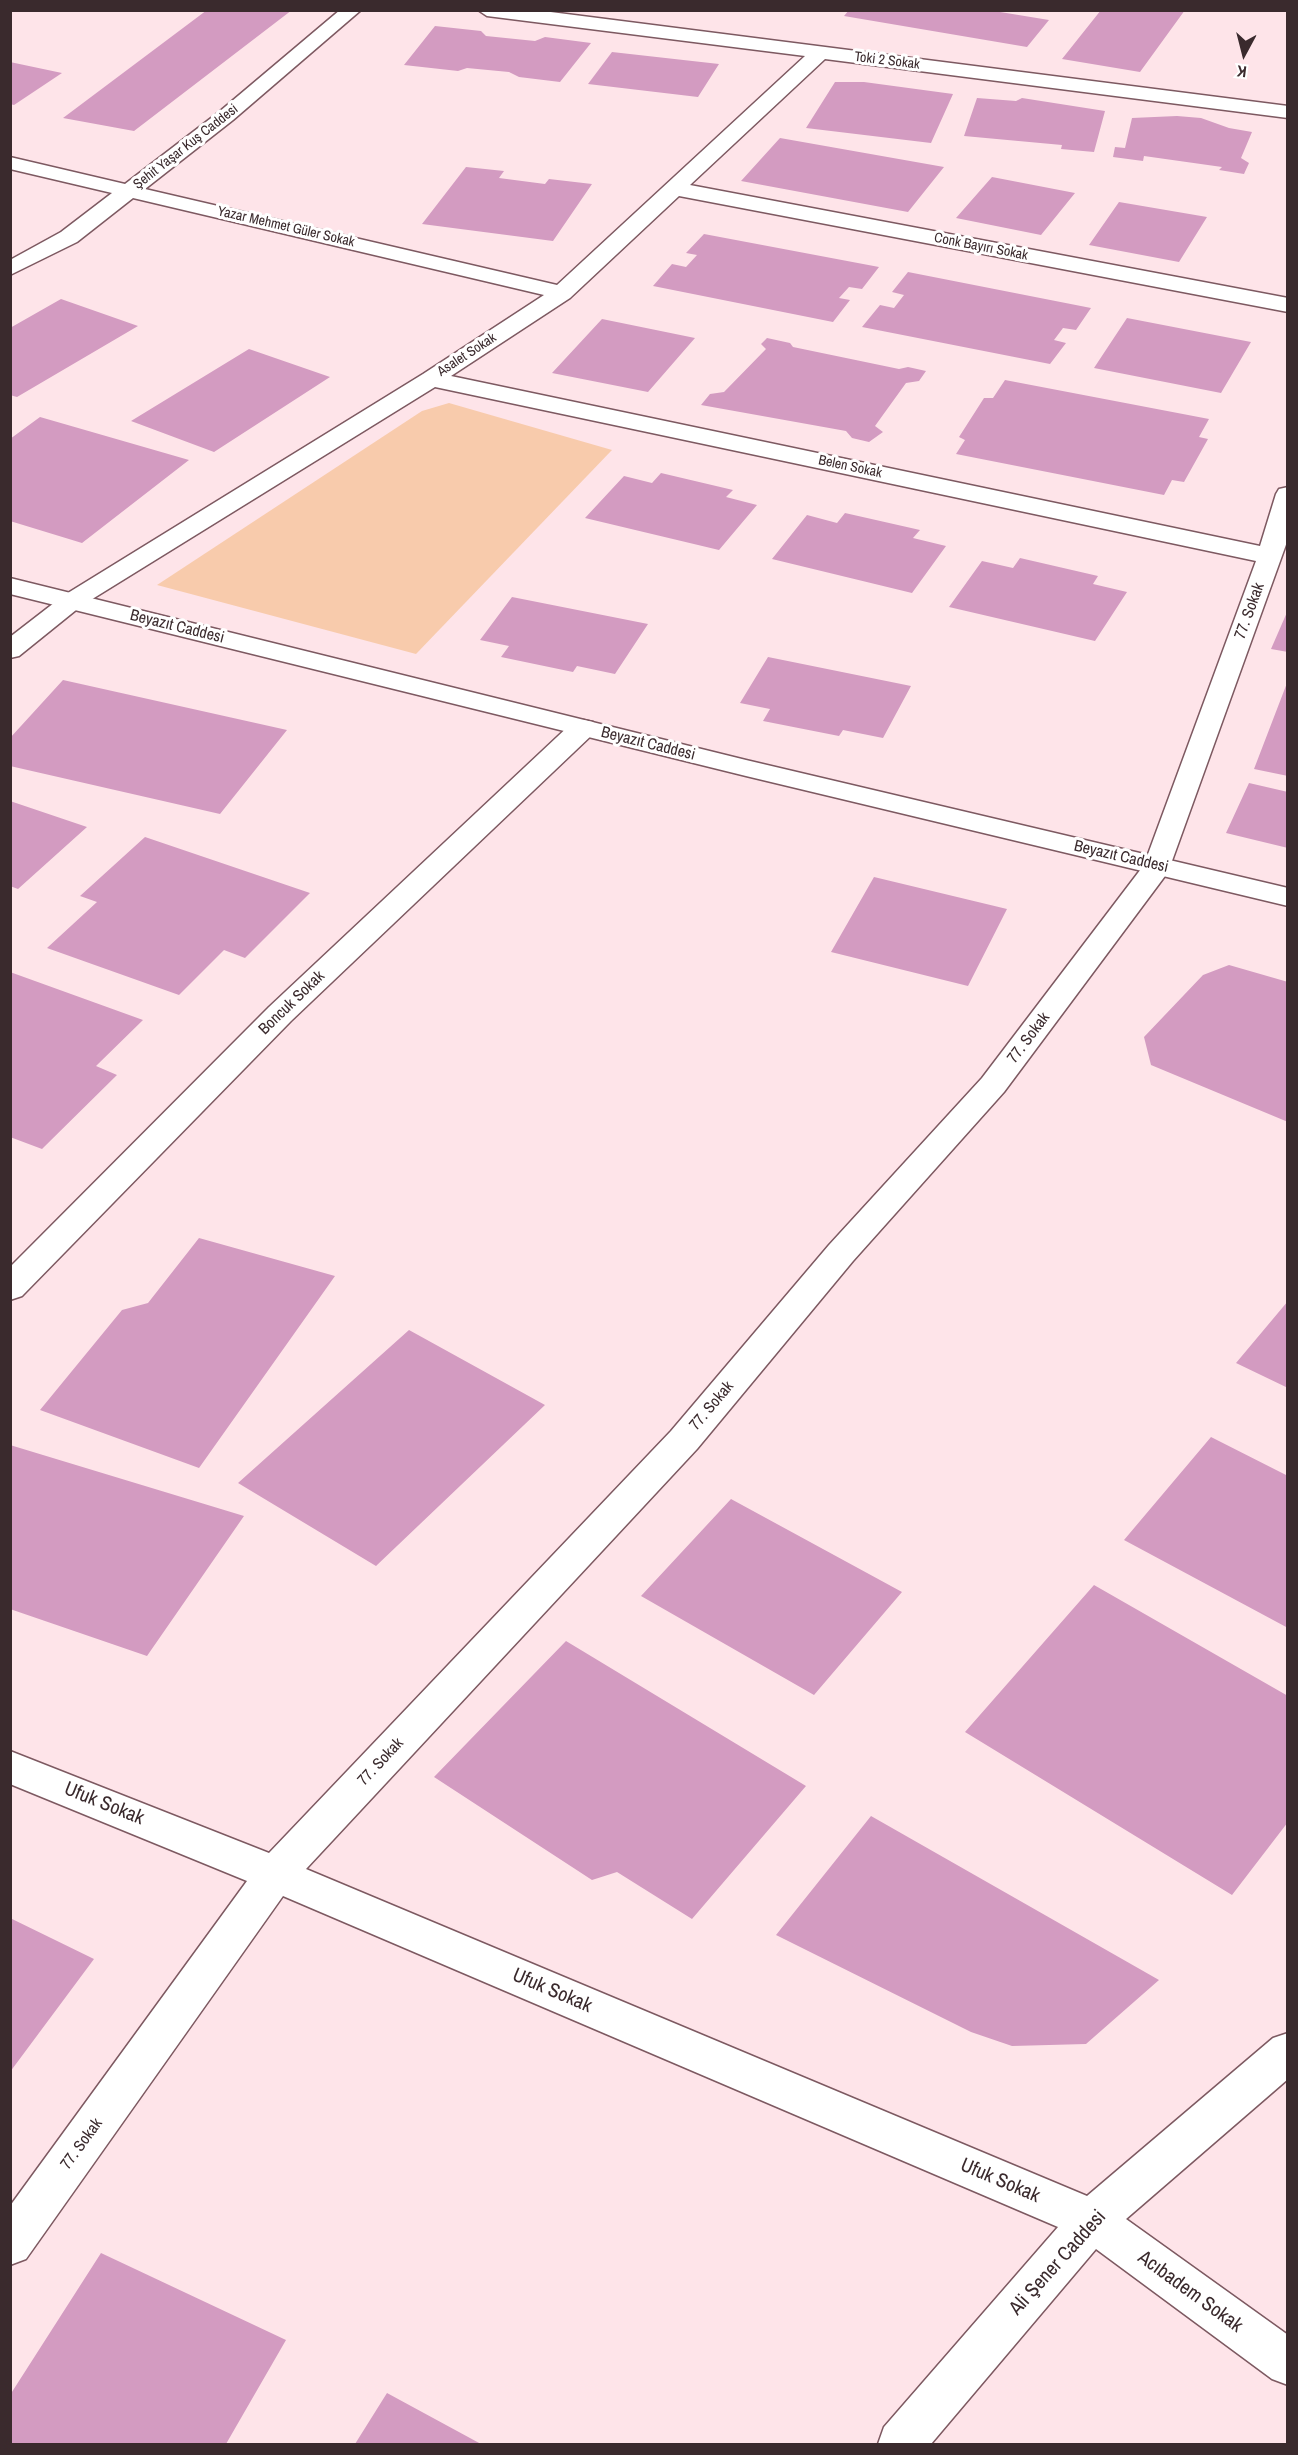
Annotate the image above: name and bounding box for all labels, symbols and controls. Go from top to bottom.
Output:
north arrow [1214,24,1274,84]
street label: Toki 2 Sokak [853,49,921,73]
text: K [1236,60,1248,83]
street label: Şehit Yaşar Kuş Caddesi [130,101,242,193]
street label: Yazar Mehmet Güler Sokak [216,203,356,251]
street label: Conk Bayırı Sokak [933,230,1029,264]
street label: Asalet Sokak [434,330,500,380]
street label: Belen Sokak [817,452,883,482]
street label: 77. Sokak [1231,580,1269,642]
street label: Beyazıt Caddesi [128,606,226,648]
street label: Beyazıt Caddesi [599,723,697,765]
street label: Beyazıt Caddesi [1072,837,1170,877]
street label: Boncuk Sokak [255,967,329,1039]
street label: 77. Sokak [1004,1009,1054,1067]
street label: 77. Sokak [686,1377,738,1435]
street label: 77. Sokak [354,1734,408,1790]
street label: Ufuk Sokak [61,1777,147,1831]
street label: Ufuk Sokak [509,1964,595,2018]
street label: 77. Sokak [57,2115,107,2173]
street label: Ufuk Sokak [957,2154,1043,2208]
street label: Ali Şener Caddesi [1005,2206,1111,2320]
street label: Acıbadem Sokak [1133,2246,1247,2338]

